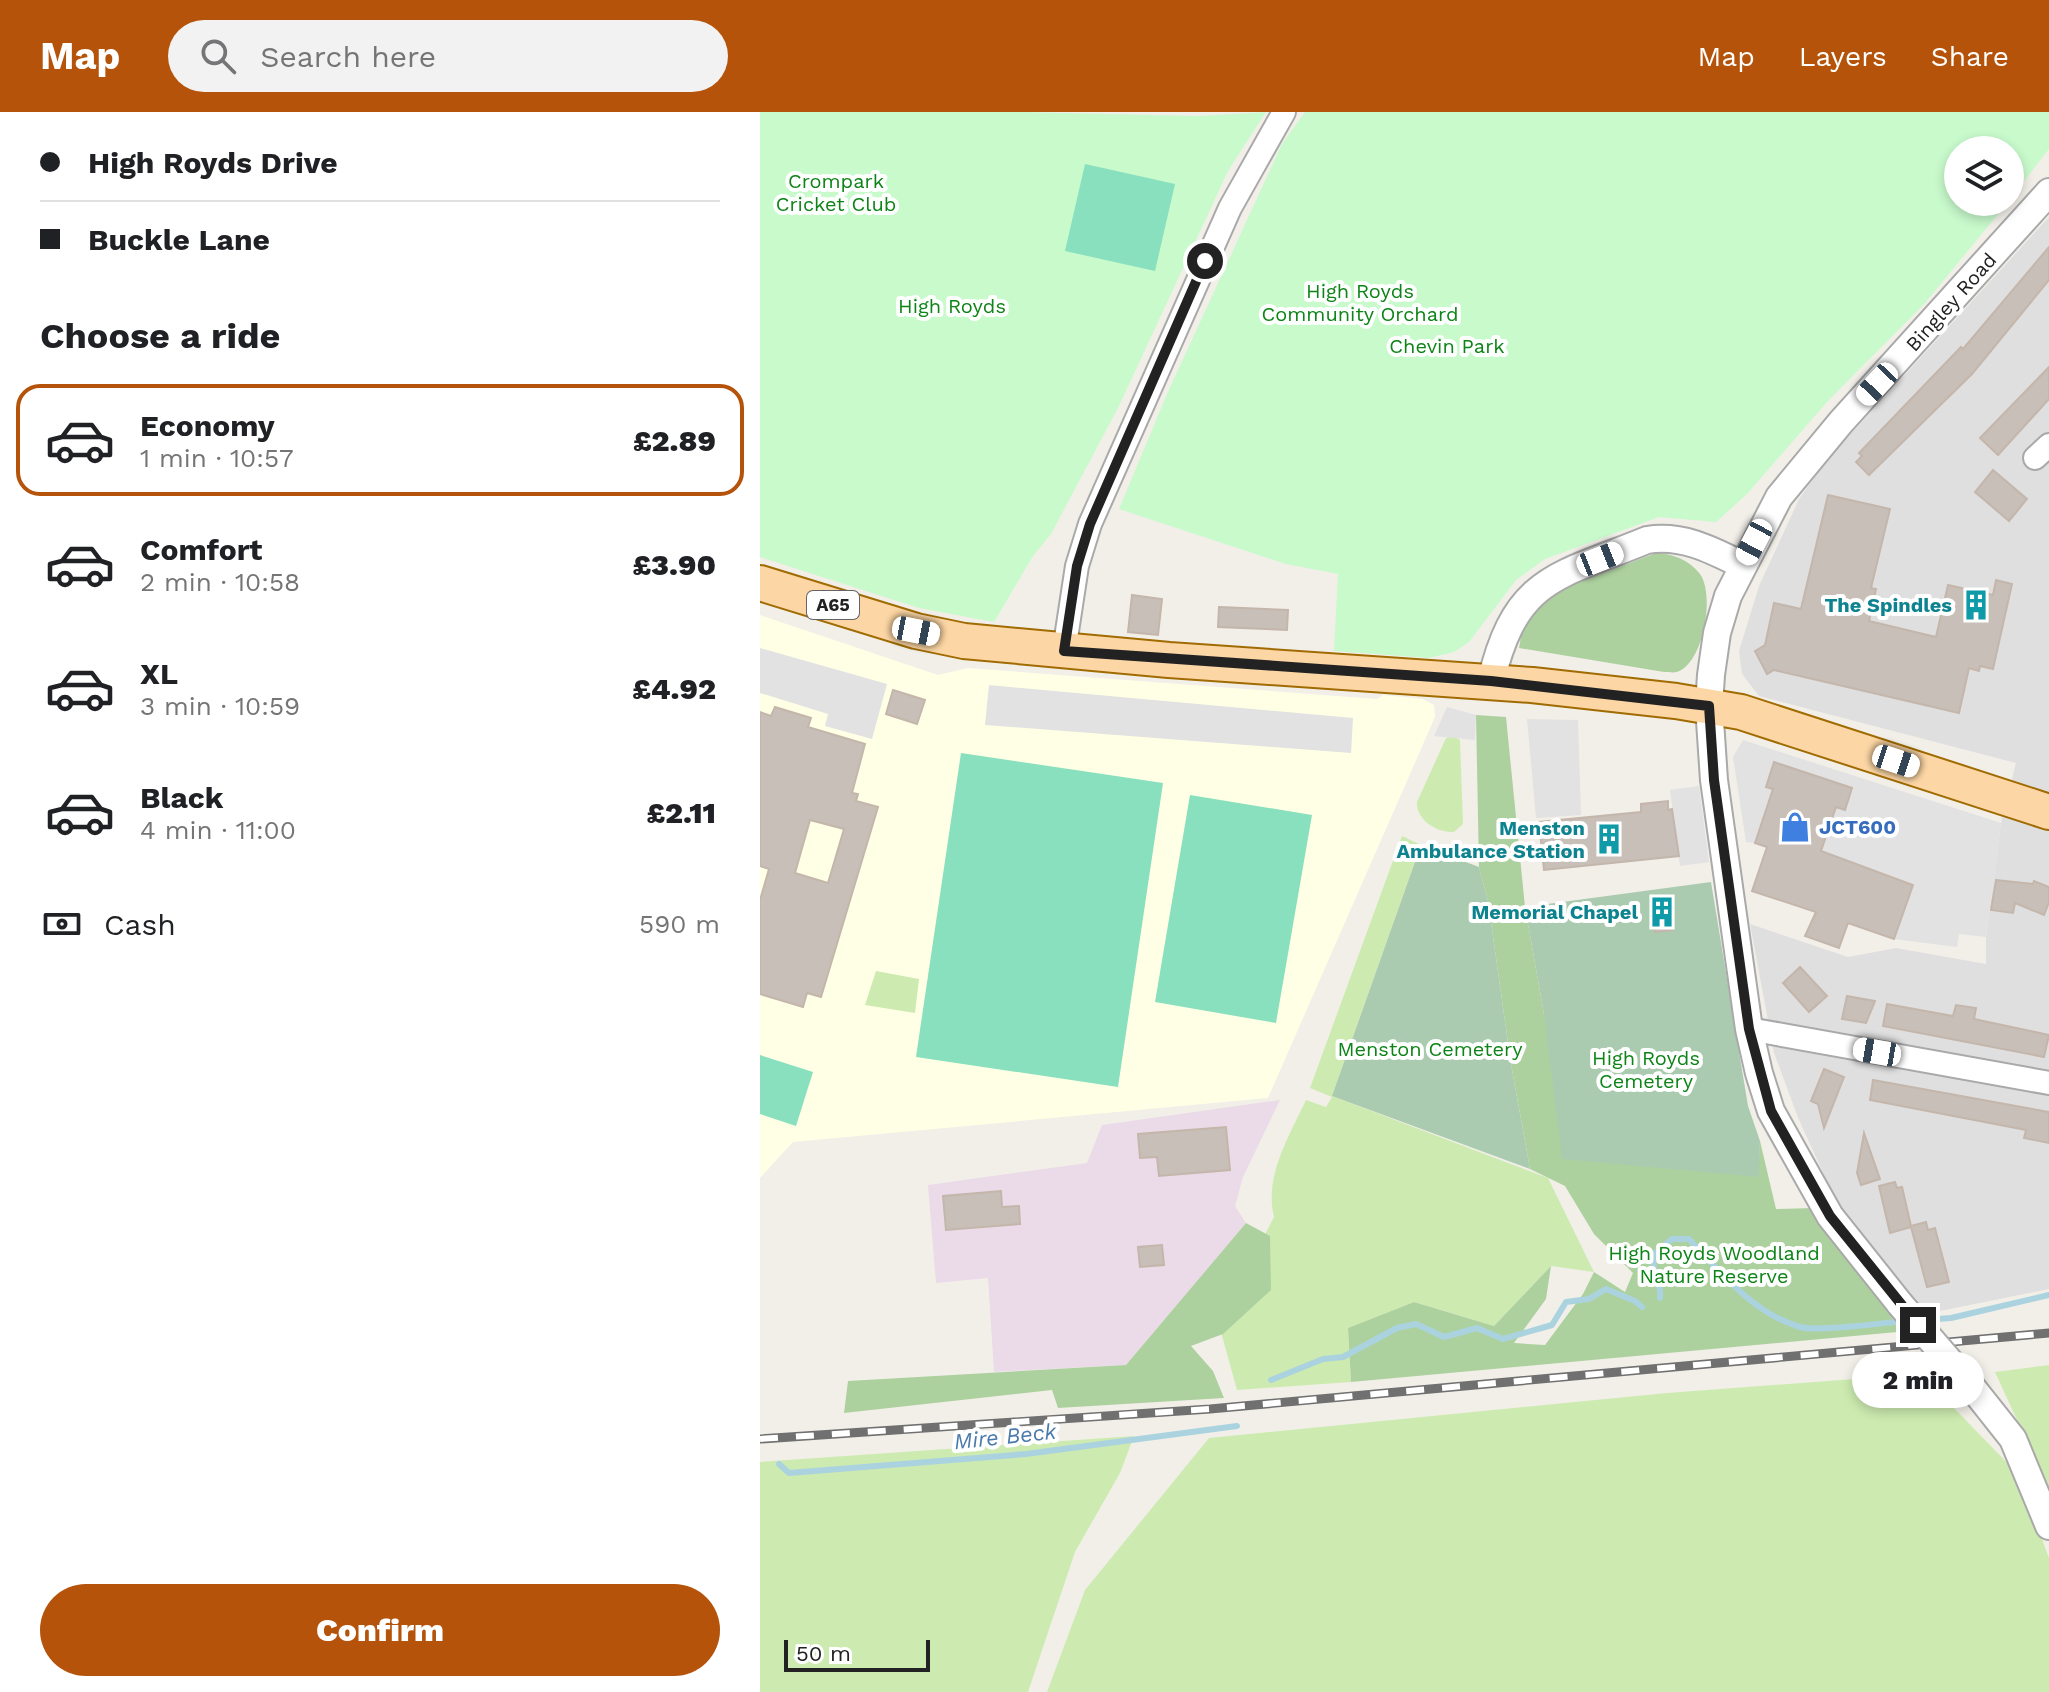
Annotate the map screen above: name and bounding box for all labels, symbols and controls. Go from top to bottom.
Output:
search box [168,20,728,92]
text: Map [40,34,120,78]
icon: search [196,34,240,78]
text: Search here [260,39,436,74]
text: Map [1698,40,1755,73]
text: Layers [1799,40,1887,73]
text: Share [1931,40,2009,73]
map controls [1944,136,2024,216]
button: layers [1944,136,2024,216]
text: High Royds Drive [88,145,338,180]
park label: Crompark Cricket Club [776,169,896,216]
text: Buckle Lane [88,222,270,257]
route start [1187,243,1223,279]
street label: Bingley Road [1901,248,2001,356]
park label: High Royds Community Orchard [1262,279,1458,326]
park label: High Royds [898,294,1006,318]
text: Choose a ride [40,315,280,357]
park label: Chevin Park [1389,334,1505,358]
car [1852,358,1902,410]
icon: car [44,404,116,476]
text: Economy [140,408,275,443]
text: £2.89 [633,423,716,458]
text: 1 min · 10:57 [140,443,294,473]
car [1732,515,1776,569]
icon: car [44,528,116,600]
text: Comfort [140,532,262,567]
car [1573,539,1627,579]
text: £3.90 [632,547,716,582]
text: 2 min · 10:58 [140,567,300,597]
building icon: The Spindles [1959,588,1993,622]
road number: A65 [807,591,859,619]
place label: The Spindles [1824,593,1952,617]
car [890,615,942,647]
icon: car [44,652,116,724]
text: XL [140,656,178,691]
text: £4.92 [632,671,716,706]
text: 3 min · 10:59 [140,691,300,721]
car [1869,742,1923,780]
icon: car [44,776,116,848]
text: Black [140,780,224,815]
text: £2.11 [646,795,716,830]
shop icon: JCT600 [1778,810,1812,844]
text: 4 min · 11:00 [140,815,296,845]
place label: JCT600 [1819,815,1896,839]
place label: Menston Ambulance Station [1396,816,1585,863]
building icon: Menston Ambulance Station [1592,822,1626,856]
building icon: Memorial Chapel [1645,895,1679,929]
place label: Memorial Chapel [1471,900,1638,924]
icon: cash [40,902,84,946]
text: Cash [104,907,176,942]
text: 590 m [639,909,720,939]
car [1851,1036,1903,1068]
park label: Menston Cemetery [1338,1037,1523,1061]
park label: High Royds Cemetery [1592,1046,1700,1093]
park label: High Royds Woodland Nature Reserve [1608,1241,1820,1288]
route end [1900,1307,1936,1343]
callout: 2 min [1852,1353,1984,1409]
text: 2 min [1883,1365,1953,1395]
water label: Mire Beck [953,1419,1058,1454]
button: Confirm [40,1584,720,1676]
scale bar [784,1636,930,1672]
text: 50 m [796,1641,851,1666]

